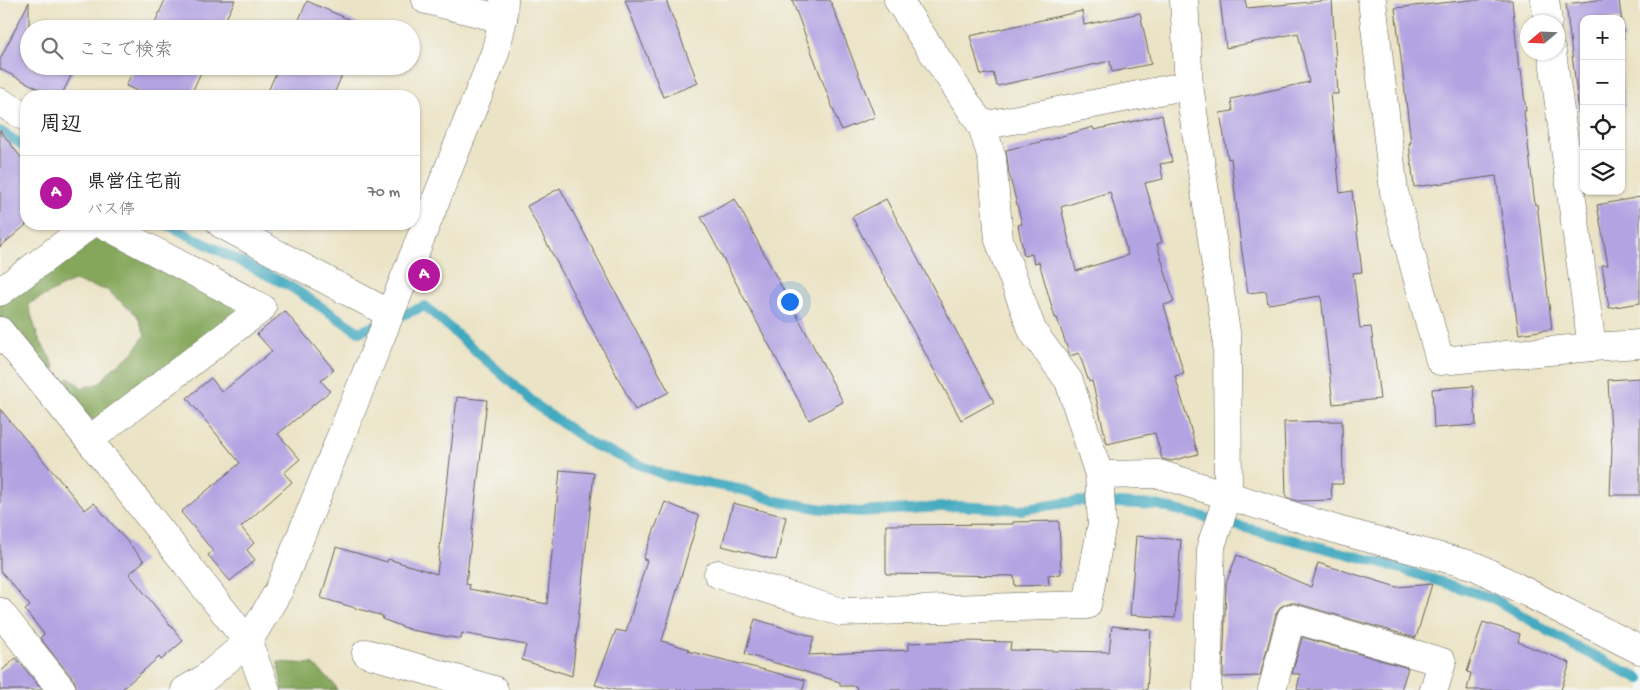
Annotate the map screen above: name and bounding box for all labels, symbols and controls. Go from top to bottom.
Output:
north arrow [1520,15,1565,60]
map controls [1580,15,1625,195]
button: + [1580,15,1625,60]
search box [20,20,420,75]
icon: search [38,34,66,62]
text: ここで検索 [78,40,173,63]
button: − [1580,60,1625,105]
button: locate [1580,105,1625,150]
text: 周辺 [40,114,82,139]
button: layers [1580,150,1625,195]
text: 県営住宅前 [87,172,182,195]
text: A [51,184,61,203]
text: 70 m [367,184,400,203]
text: バス停 [87,202,135,221]
pin: A [408,256,440,294]
your location [777,289,803,315]

